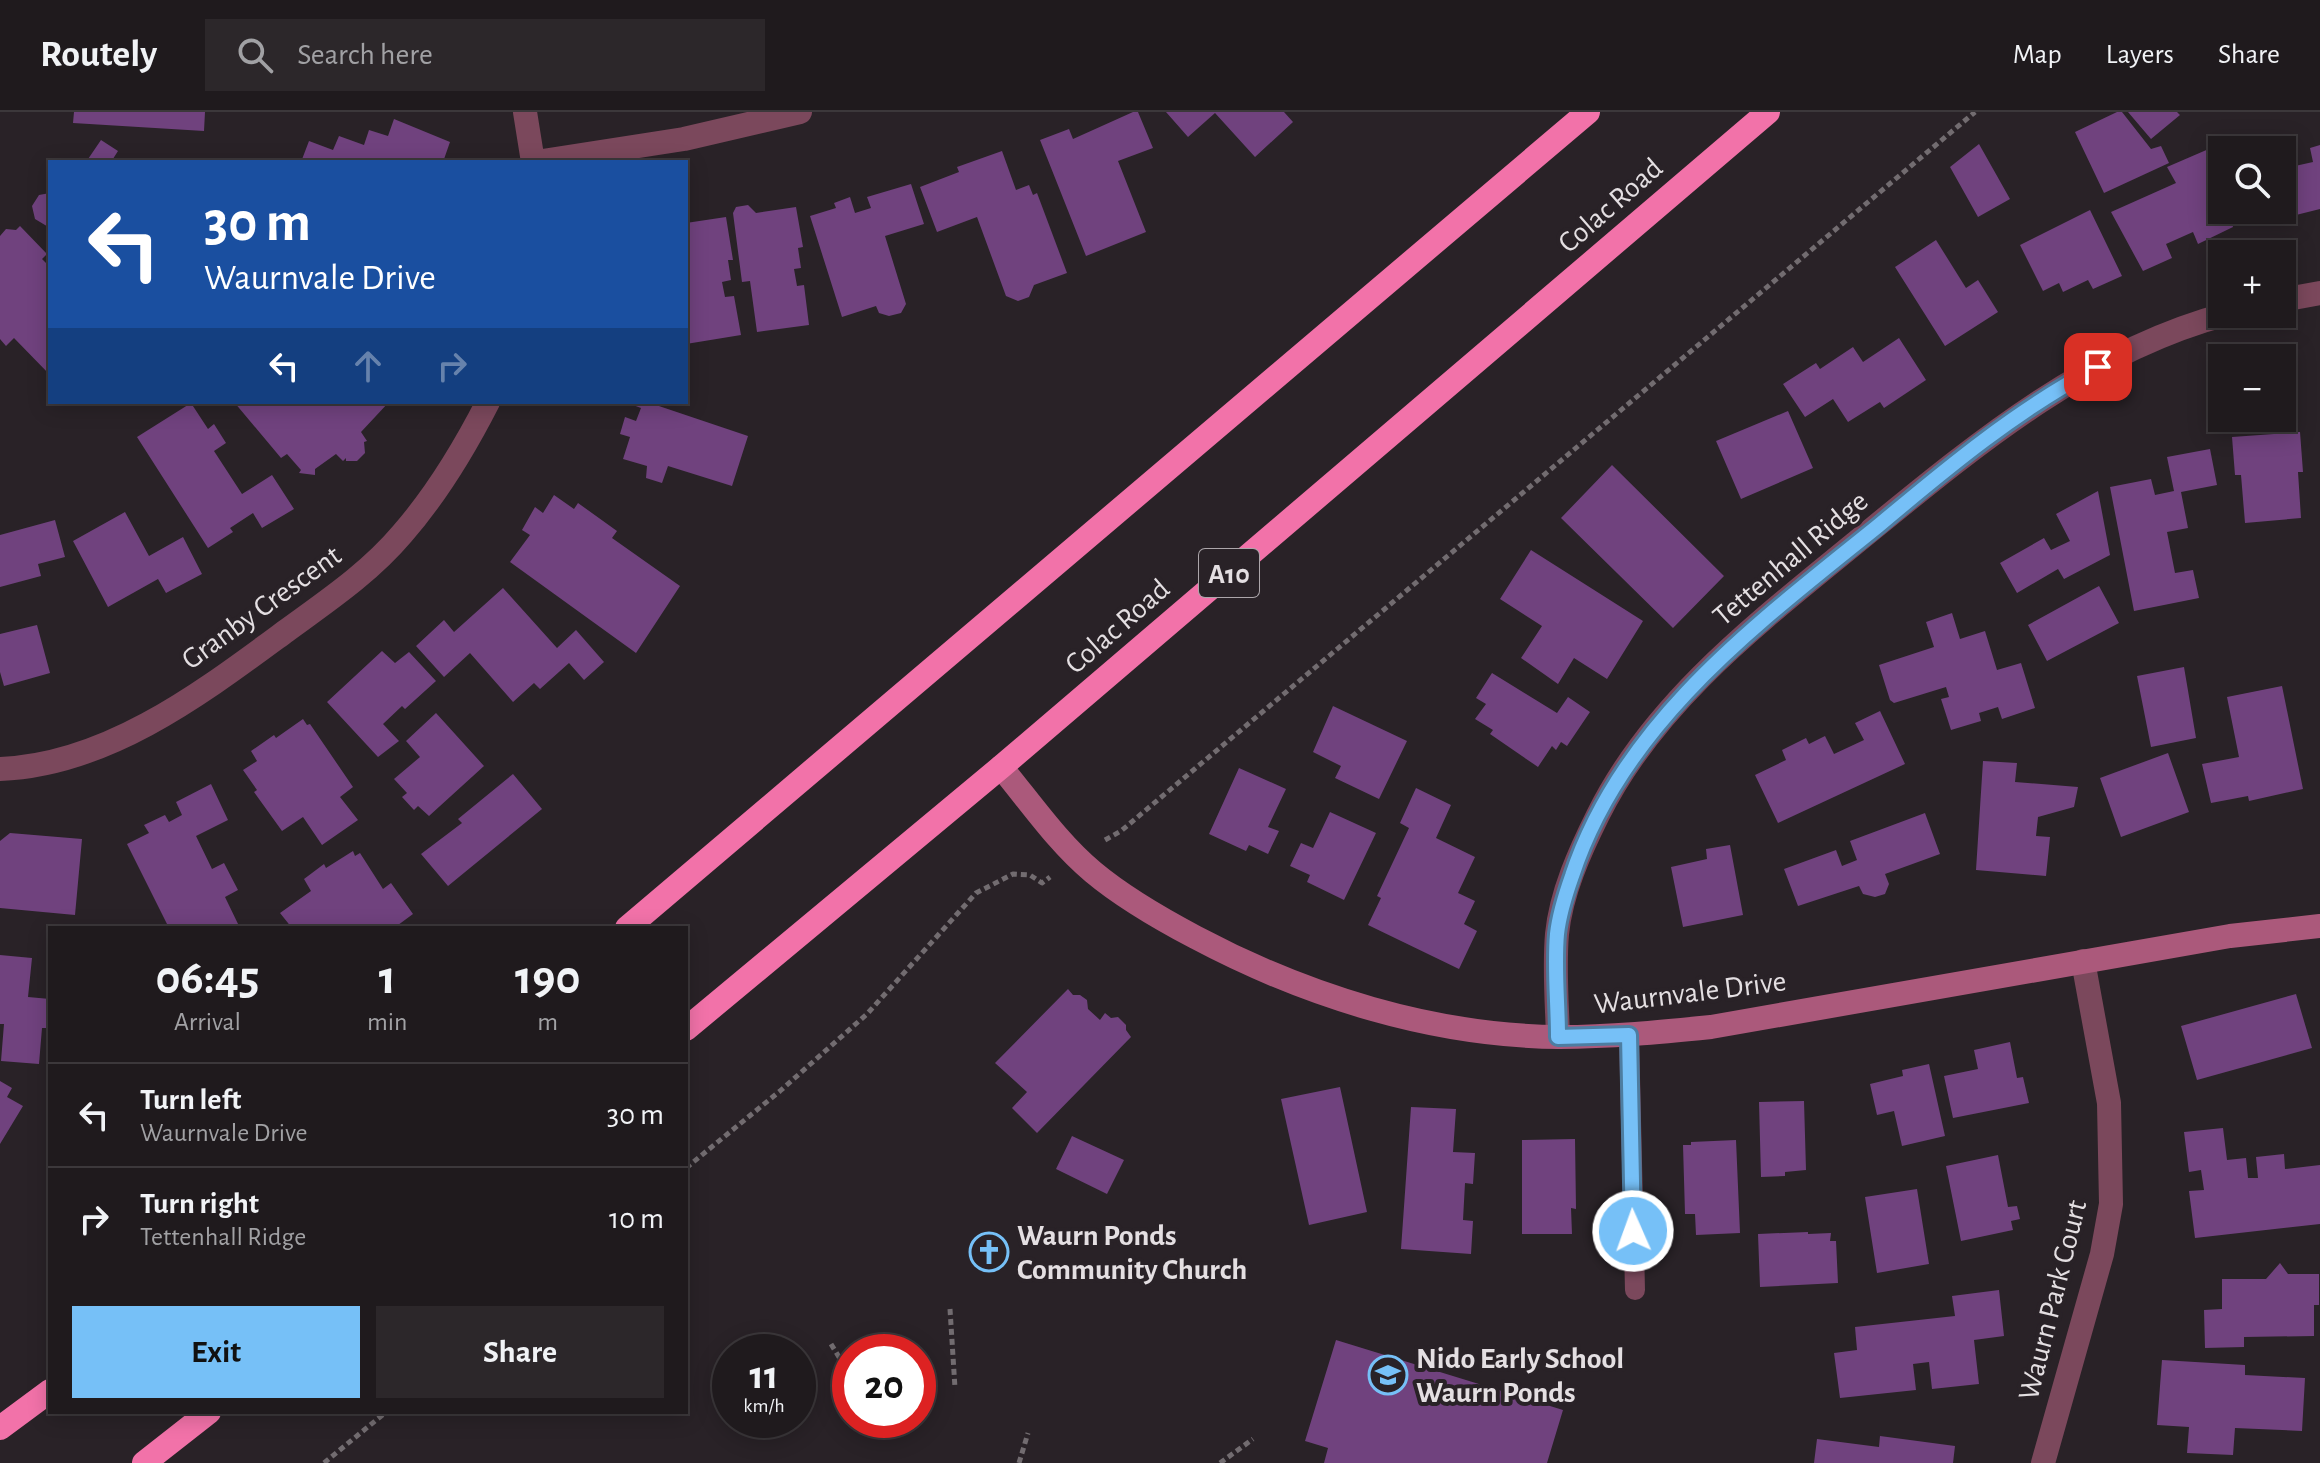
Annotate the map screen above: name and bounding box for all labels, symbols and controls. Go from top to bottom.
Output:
search box [205,19,765,91]
icon: search [233,33,277,77]
text: Routely [40,36,157,74]
text: Search here [297,40,433,70]
text: Map [2013,41,2062,69]
text: Layers [2106,41,2174,69]
text: Share [2218,41,2280,69]
map controls [2208,136,2296,432]
button: search [2208,136,2296,224]
street label: Colac Road [1553,153,1668,259]
icon: left [72,192,176,296]
text: 30 m [204,195,311,251]
button: + [2208,240,2296,328]
text: Waurnvale Drive [204,260,436,296]
pin [2064,333,2132,401]
icon: left [262,344,306,388]
icon: ahead [346,344,390,388]
icon: right [430,344,474,388]
button: − [2208,344,2296,432]
icon: arrive [2076,345,2120,389]
street label: Tettenhall Ridge [1708,486,1874,632]
street label: Granby Crescent [176,540,347,675]
road number: A10 [1199,549,1259,597]
street label: Colac Road [1060,574,1175,680]
text: 06:45 [155,955,260,1003]
text: 1 [379,955,396,1003]
text: 190 [515,955,580,1003]
street label: Waurnvale Drive [1592,966,1788,1020]
text: Arrival [174,1009,241,1035]
text: min [367,1009,408,1035]
text: m [537,1009,558,1035]
text: Turn left [140,1085,241,1115]
icon: left [72,1093,116,1137]
text: 30 m [607,1100,664,1130]
text: Waurnvale Drive [140,1120,308,1146]
text: Turn right [140,1189,259,1219]
position arrow [1591,1189,1675,1273]
icon: right [72,1197,116,1241]
street label: Waurn Park Court [2014,1197,2092,1403]
text: 10 m [609,1204,664,1234]
place label: Waurn Ponds Community Church [1017,1221,1247,1285]
text: Tettenhall Ridge [140,1224,306,1250]
church icon: Waurn Ponds Community Church [968,1231,1010,1273]
button: Exit [72,1306,360,1398]
button: Share [376,1306,664,1398]
speed limit sign: 20 [832,1334,936,1438]
place label: Nido Early School Waurn Ponds [1416,1344,1624,1408]
school or university icon: Nido Early School Waurn Ponds [1367,1354,1409,1396]
text: 11 [750,1356,778,1396]
text: km/h [743,1396,785,1416]

